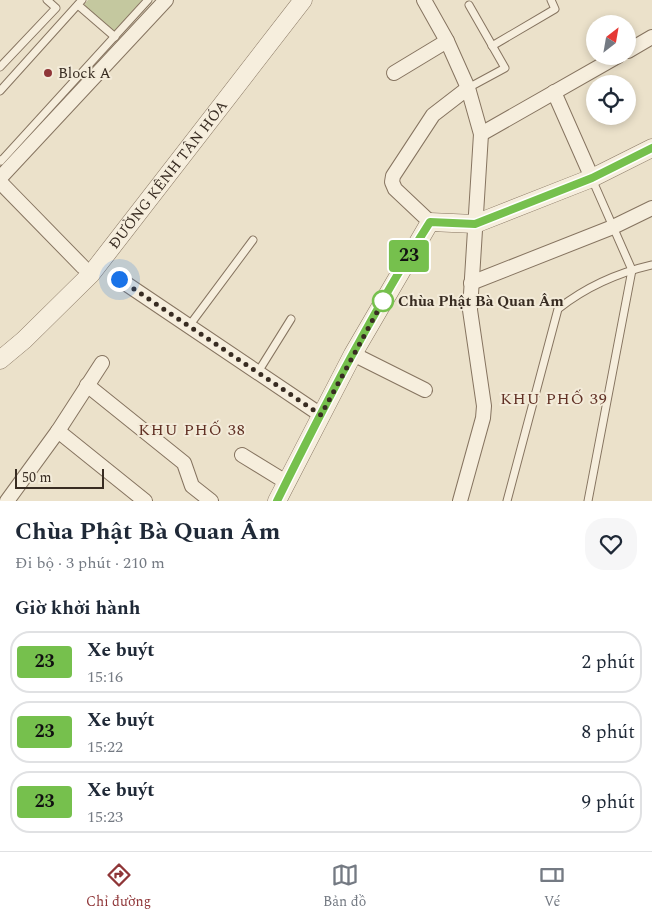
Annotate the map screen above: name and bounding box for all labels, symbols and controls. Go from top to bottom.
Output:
north arrow [586,15,636,65]
map controls [586,15,636,125]
place label: Block A [58,62,111,85]
marker: Block A [42,67,54,79]
button: locate [586,75,636,125]
street label: ĐƯỜNG KÊNH TÂN HÓA [103,95,233,254]
line badge: 23 [386,240,432,272]
text: 23 [399,242,419,269]
your location [107,267,132,292]
marker: Chùa Phật Bà Quan Âm [372,290,394,312]
place label: Chùa Phật Bà Quan Âm [398,290,564,313]
district label: KHU PHỐ 39 [500,387,608,411]
district label: KHU PHỐ 38 [138,418,246,442]
scale bar [15,466,104,489]
text: 50 m [22,467,52,488]
text: Chùa Phật Bà Quan Âm [15,514,280,550]
button: heart [585,518,637,570]
text: Đi bộ · 3 phút · 210 m [15,551,165,575]
text: Giờ khởi hành [15,594,140,623]
text: Xe buýt [87,636,155,665]
text: 23 [34,648,55,675]
text: 2 phút [582,648,635,677]
text: 15:16 [87,665,123,689]
text: Xe buýt [87,706,155,735]
text: 23 [34,718,55,745]
text: 8 phút [582,718,635,747]
text: 15:22 [87,735,123,759]
text: Xe buýt [87,776,155,805]
text: 23 [34,788,55,815]
text: 9 phút [582,788,635,817]
text: 15:23 [87,805,123,829]
tab: Chỉ đường [86,861,151,912]
tab: Bản đồ [323,861,366,912]
tab: Vé [538,861,566,912]

